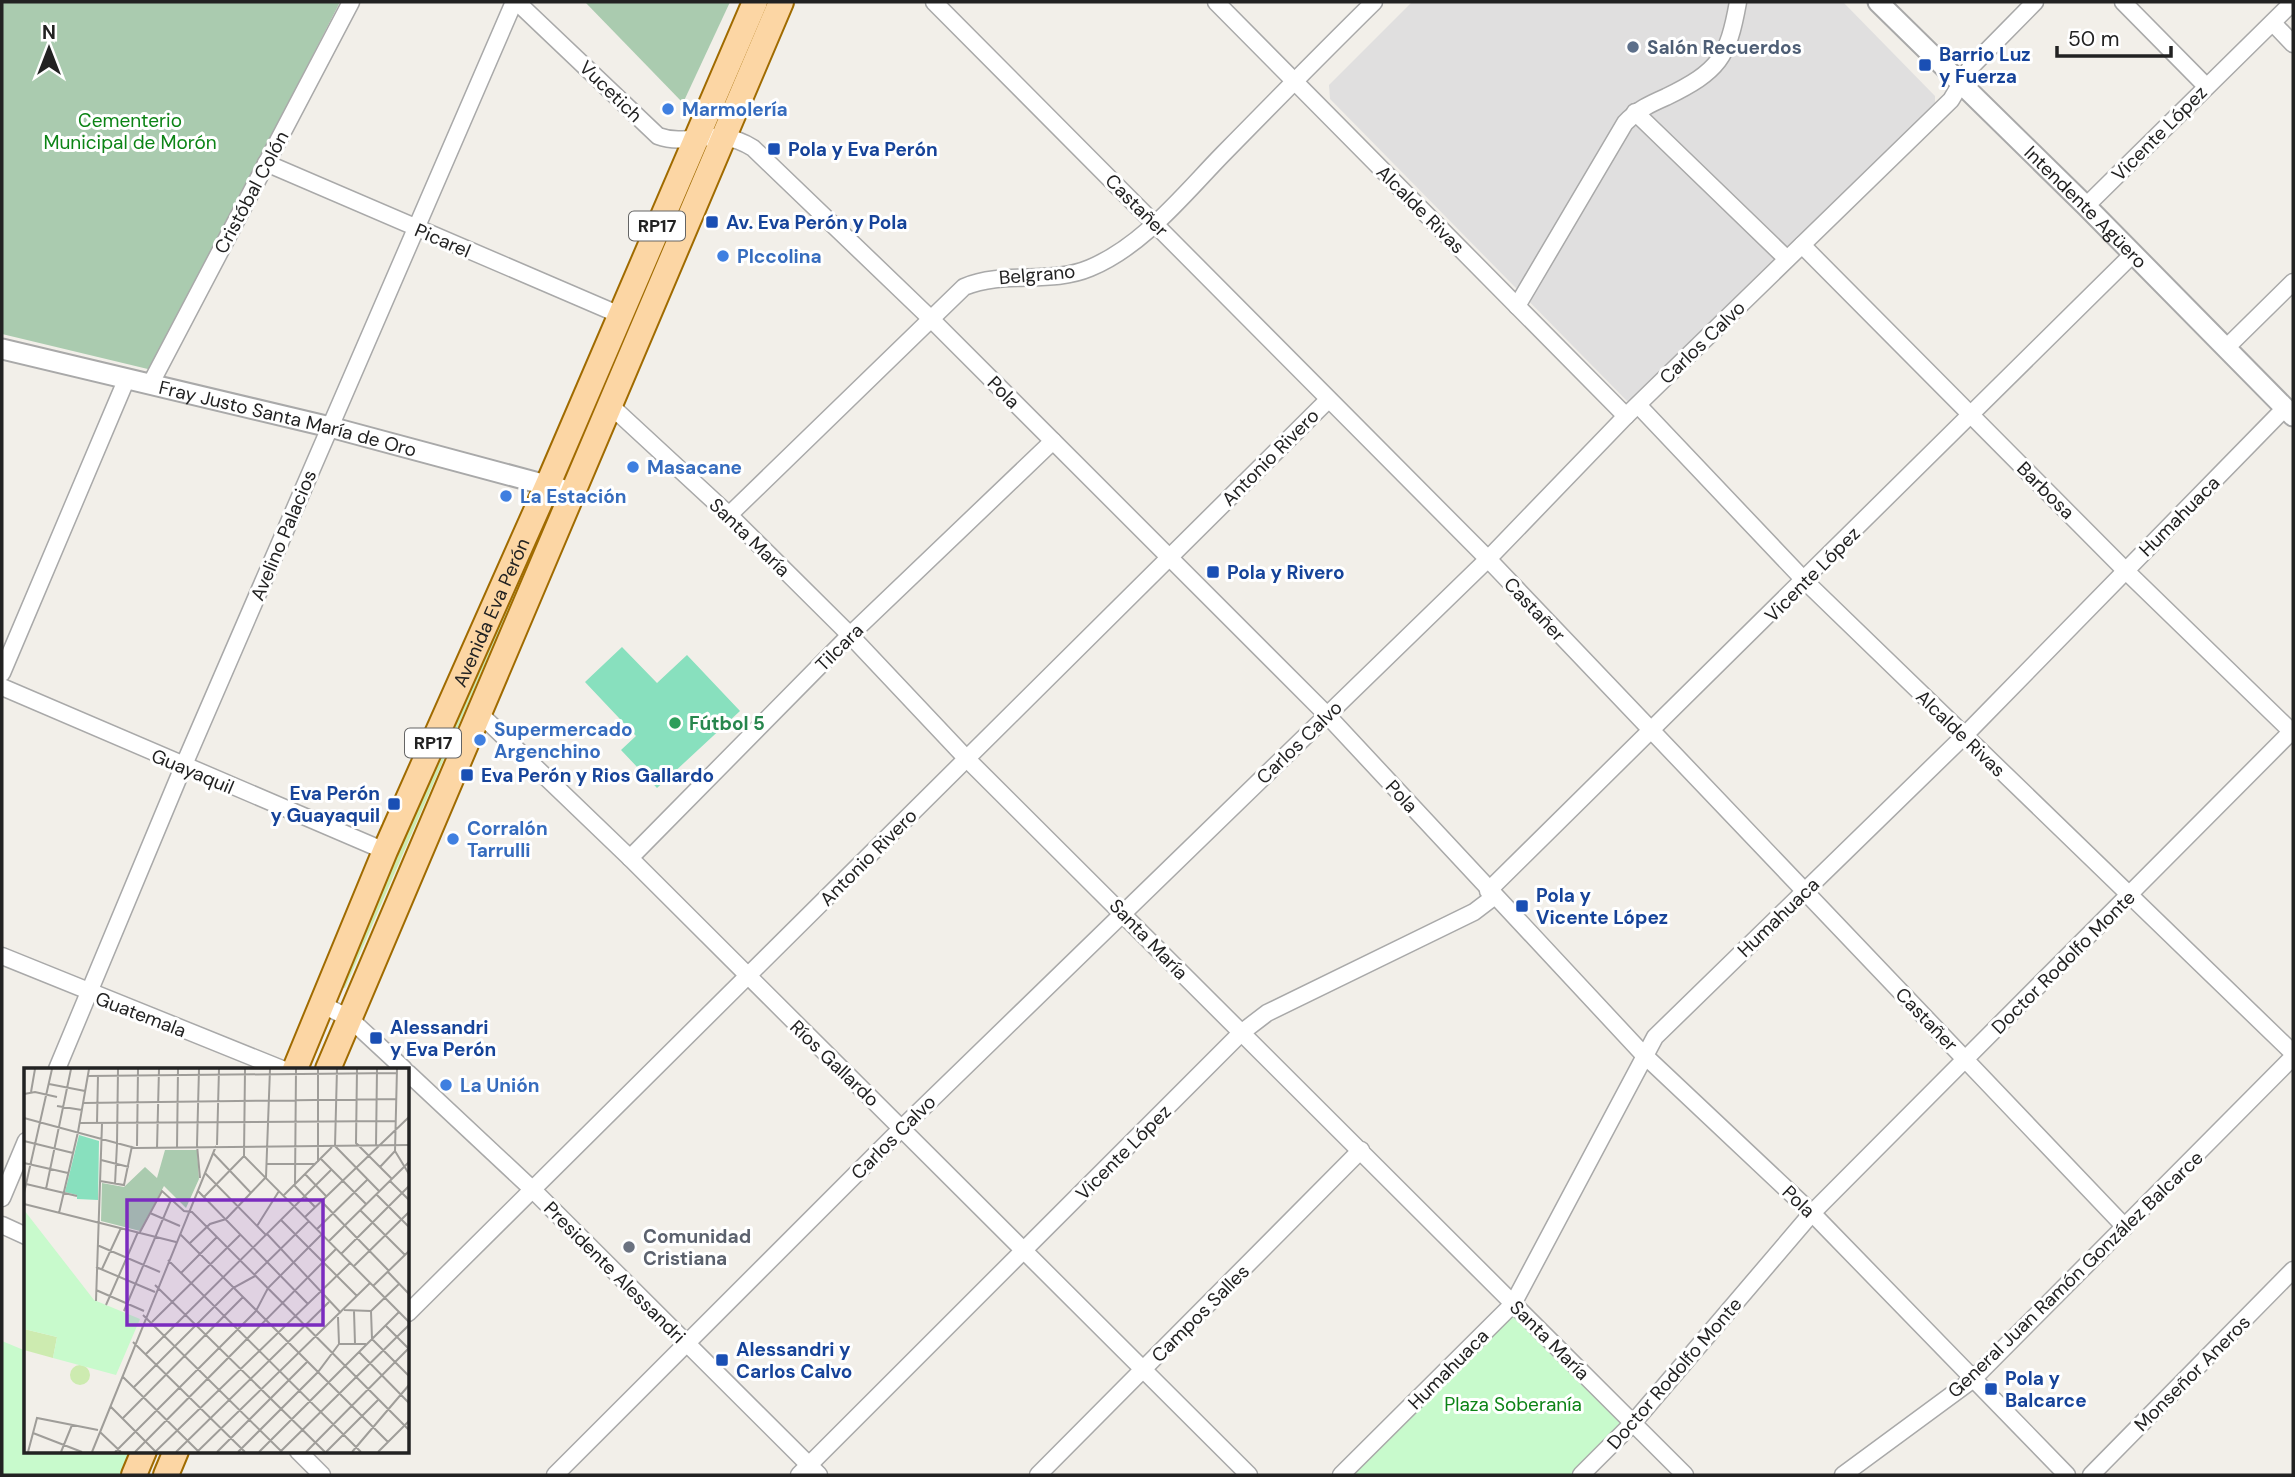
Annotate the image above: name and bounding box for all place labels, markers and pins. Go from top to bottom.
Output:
place label: Salón Recuerdos [1647,35,1802,60]
marker: Salón Recuerdos [1625,39,1641,55]
place label: Barrio Luz y Fuerza [1939,42,2031,89]
marker: Barrio Luz y Fuerza [1917,57,1933,73]
place label: Marmolería [682,97,788,122]
marker: Marmolería [660,101,676,117]
place label: Pola y Eva Perón [788,137,938,162]
marker: Pola y Eva Perón [766,141,782,157]
place label: Av. Eva Perón y Pola [726,210,907,235]
marker: Av. Eva Perón y Pola [704,214,720,230]
place label: PIccolina [737,244,822,269]
marker: PIccolina [715,248,731,264]
place label: Masacane [647,455,742,480]
marker: Masacane [625,459,641,475]
place label: La Estación [520,484,627,509]
marker: La Estación [498,488,514,504]
place label: Pola y Rivero [1227,560,1345,585]
marker: Pola y Rivero [1205,564,1221,580]
place label: Fútbol 5 [689,711,765,736]
marker: Fútbol 5 [667,715,683,731]
place label: Supermercado Argenchino [494,717,632,764]
marker: Supermercado Argenchino [472,732,488,748]
place label: Eva Perón y Rios Gallardo [481,763,714,788]
marker: Eva Perón y Rios Gallardo [459,767,475,783]
place label: Eva Perón y Guayaquil [271,781,380,828]
marker: Eva Perón y Guayaquil [386,796,402,812]
place label: Corralón Tarrulli [467,816,548,863]
marker: Corralón Tarrulli [445,831,461,847]
place label: Pola y Vicente López [1536,883,1668,930]
marker: Pola y Vicente López [1514,898,1530,914]
place label: Alessandri y Eva Perón [390,1015,496,1062]
marker: Alessandri y Eva Perón [368,1030,384,1046]
place label: La Unión [460,1073,539,1098]
marker: La Unión [438,1077,454,1093]
place label: Comunidad Cristiana [643,1224,751,1271]
marker: Comunidad Cristiana [621,1239,637,1255]
place label: Alessandri y Carlos Calvo [736,1337,852,1384]
marker: Alessandri y Carlos Calvo [714,1352,730,1368]
place label: Pola y Balcarce [2005,1366,2087,1413]
marker: Pola y Balcarce [1983,1381,1999,1397]

